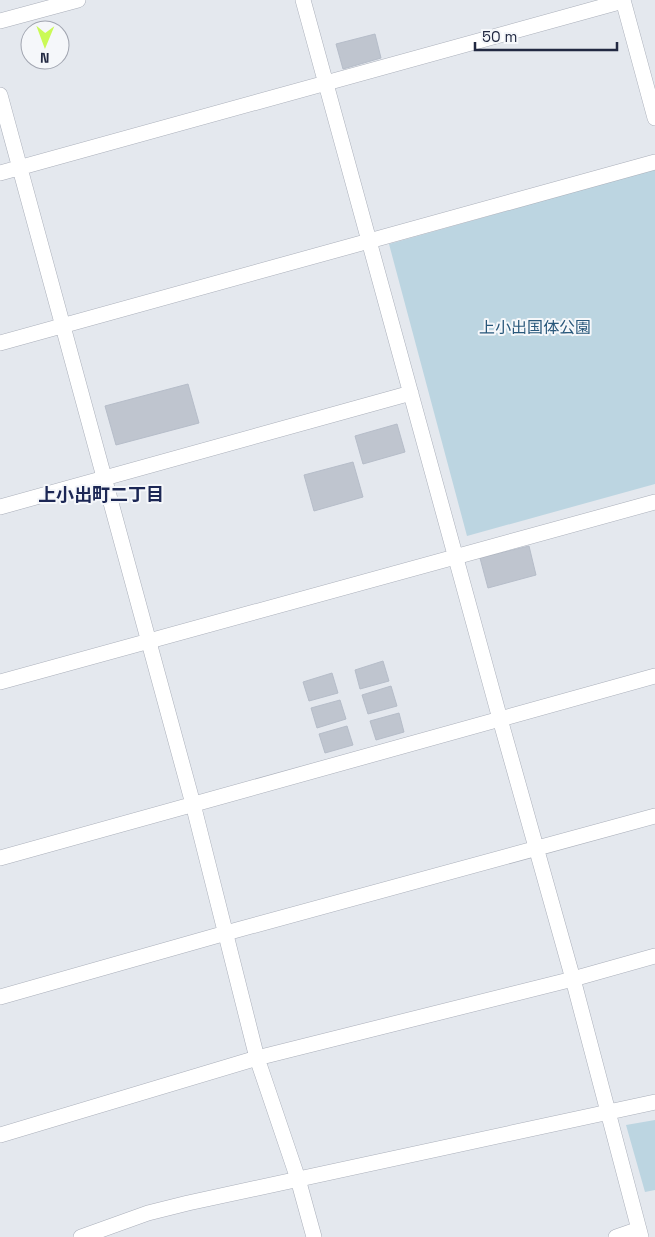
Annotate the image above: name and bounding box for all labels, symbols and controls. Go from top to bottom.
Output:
north arrow [20,20,70,70]
scale bar [475,20,618,52]
text: 50 m [482,27,517,46]
text: N [40,49,50,67]
park label: 上小出国体公園 [479,317,591,338]
district label: 上小出町二丁目 [38,483,164,506]

